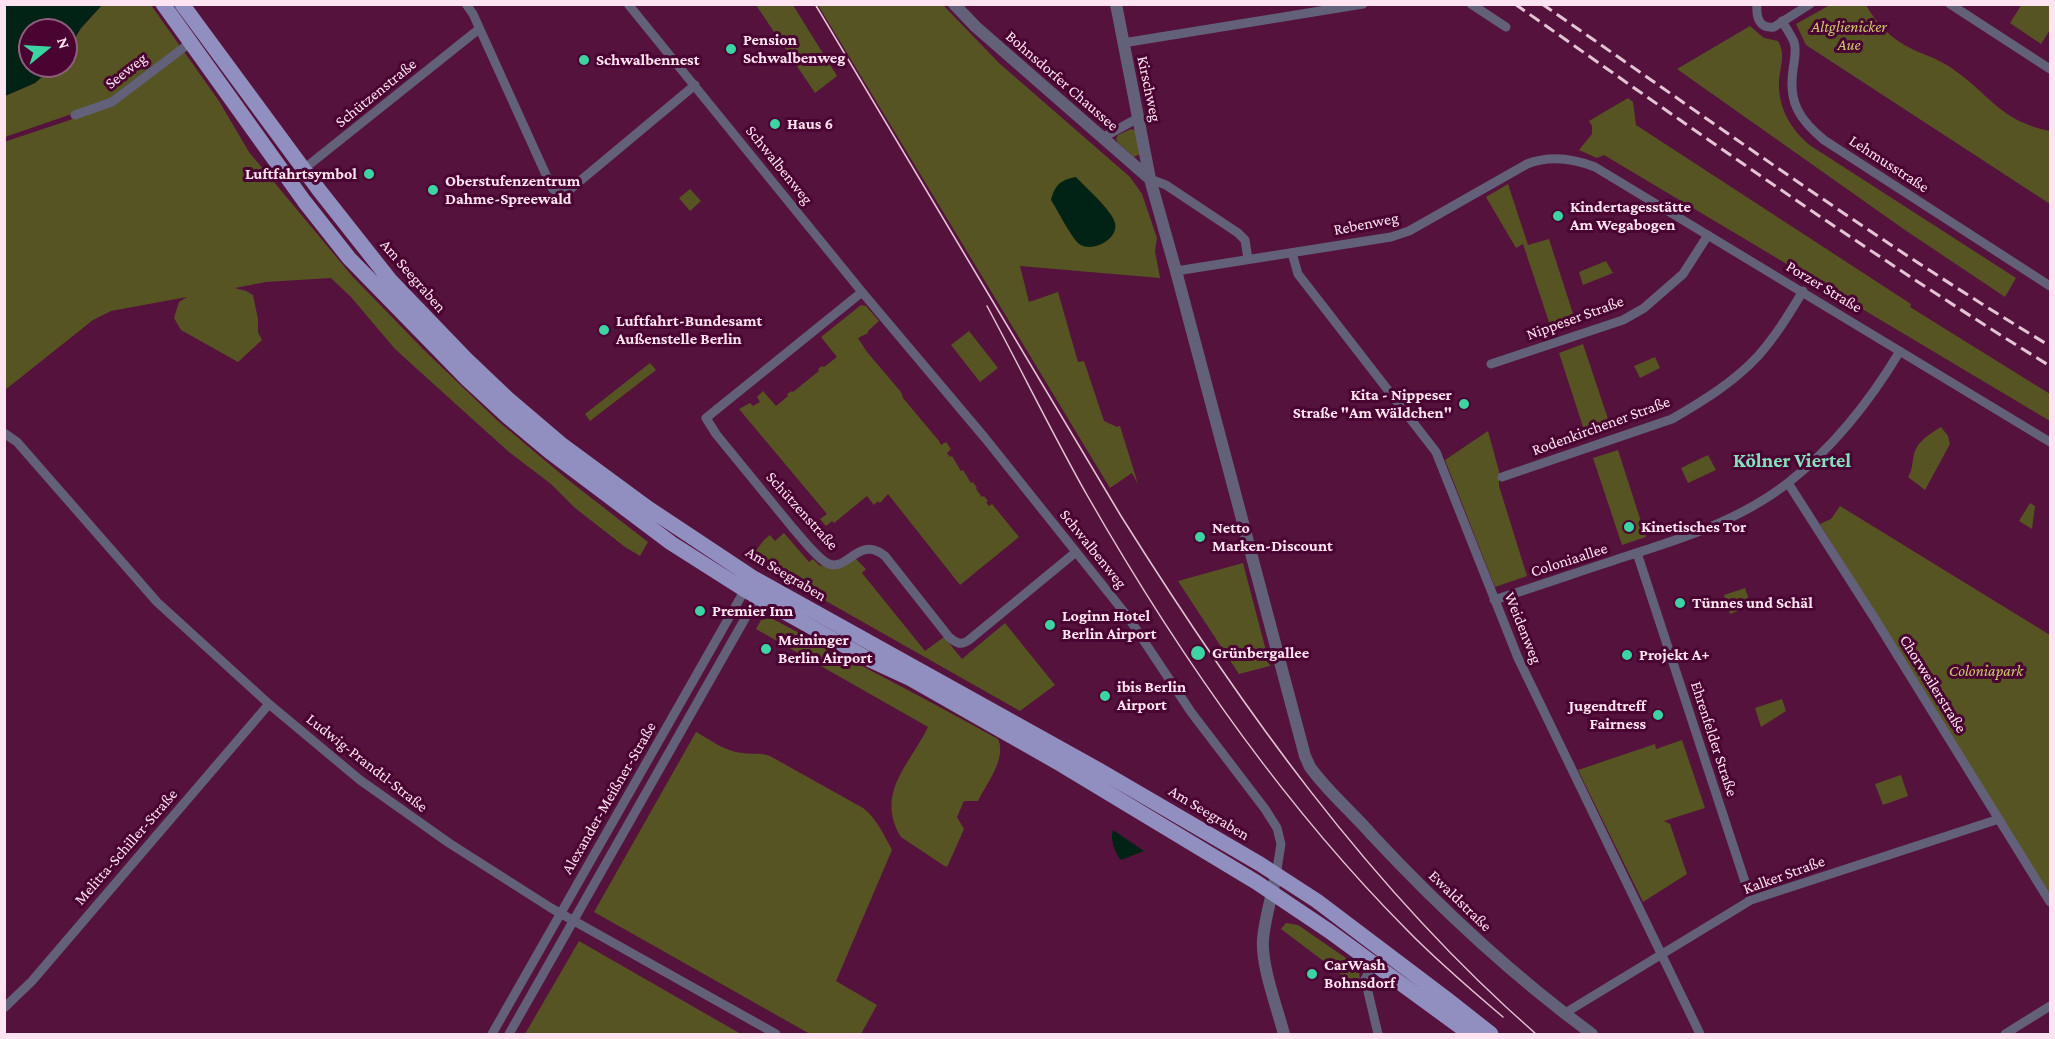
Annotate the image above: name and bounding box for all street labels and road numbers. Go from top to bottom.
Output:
street label: Bohnsdorfer Chaussee [1002,27,1122,135]
street label: Seeweg [101,49,151,93]
street label: Schützenstraße [331,54,421,132]
street label: Kirschweg [1133,54,1165,124]
street label: Schwalbenweg [741,122,817,208]
street label: Lehmusstraße [1845,131,1933,197]
street label: Rebenweg [1332,208,1400,240]
street label: Am Seegraben [376,235,450,317]
street label: Porzer Straße [1783,257,1865,317]
street label: Nippeser Straße [1524,292,1626,344]
street label: Rodenkirchener Straße [1529,392,1673,460]
street label: Schützenstraße [762,468,842,554]
street label: Schwalbenweg [1055,506,1131,592]
street label: Coloniaallee [1528,539,1610,581]
street label: Am Seegraben [742,542,830,606]
street label: Weidenweg [1500,589,1546,667]
street label: Chorweilerstraße [1895,632,1971,736]
street label: Ehrenfelder Straße [1686,679,1742,799]
street label: Ludwig-Prandtl-Straße [302,710,432,816]
street label: Alexander-Meißner-Straße [558,718,660,878]
street label: Am Seegraben [1165,781,1253,845]
street label: Melitta-Schiller-Straße [70,785,182,909]
street label: Kalker Straße [1741,851,1827,899]
street label: Ewaldstraße [1424,866,1496,936]

